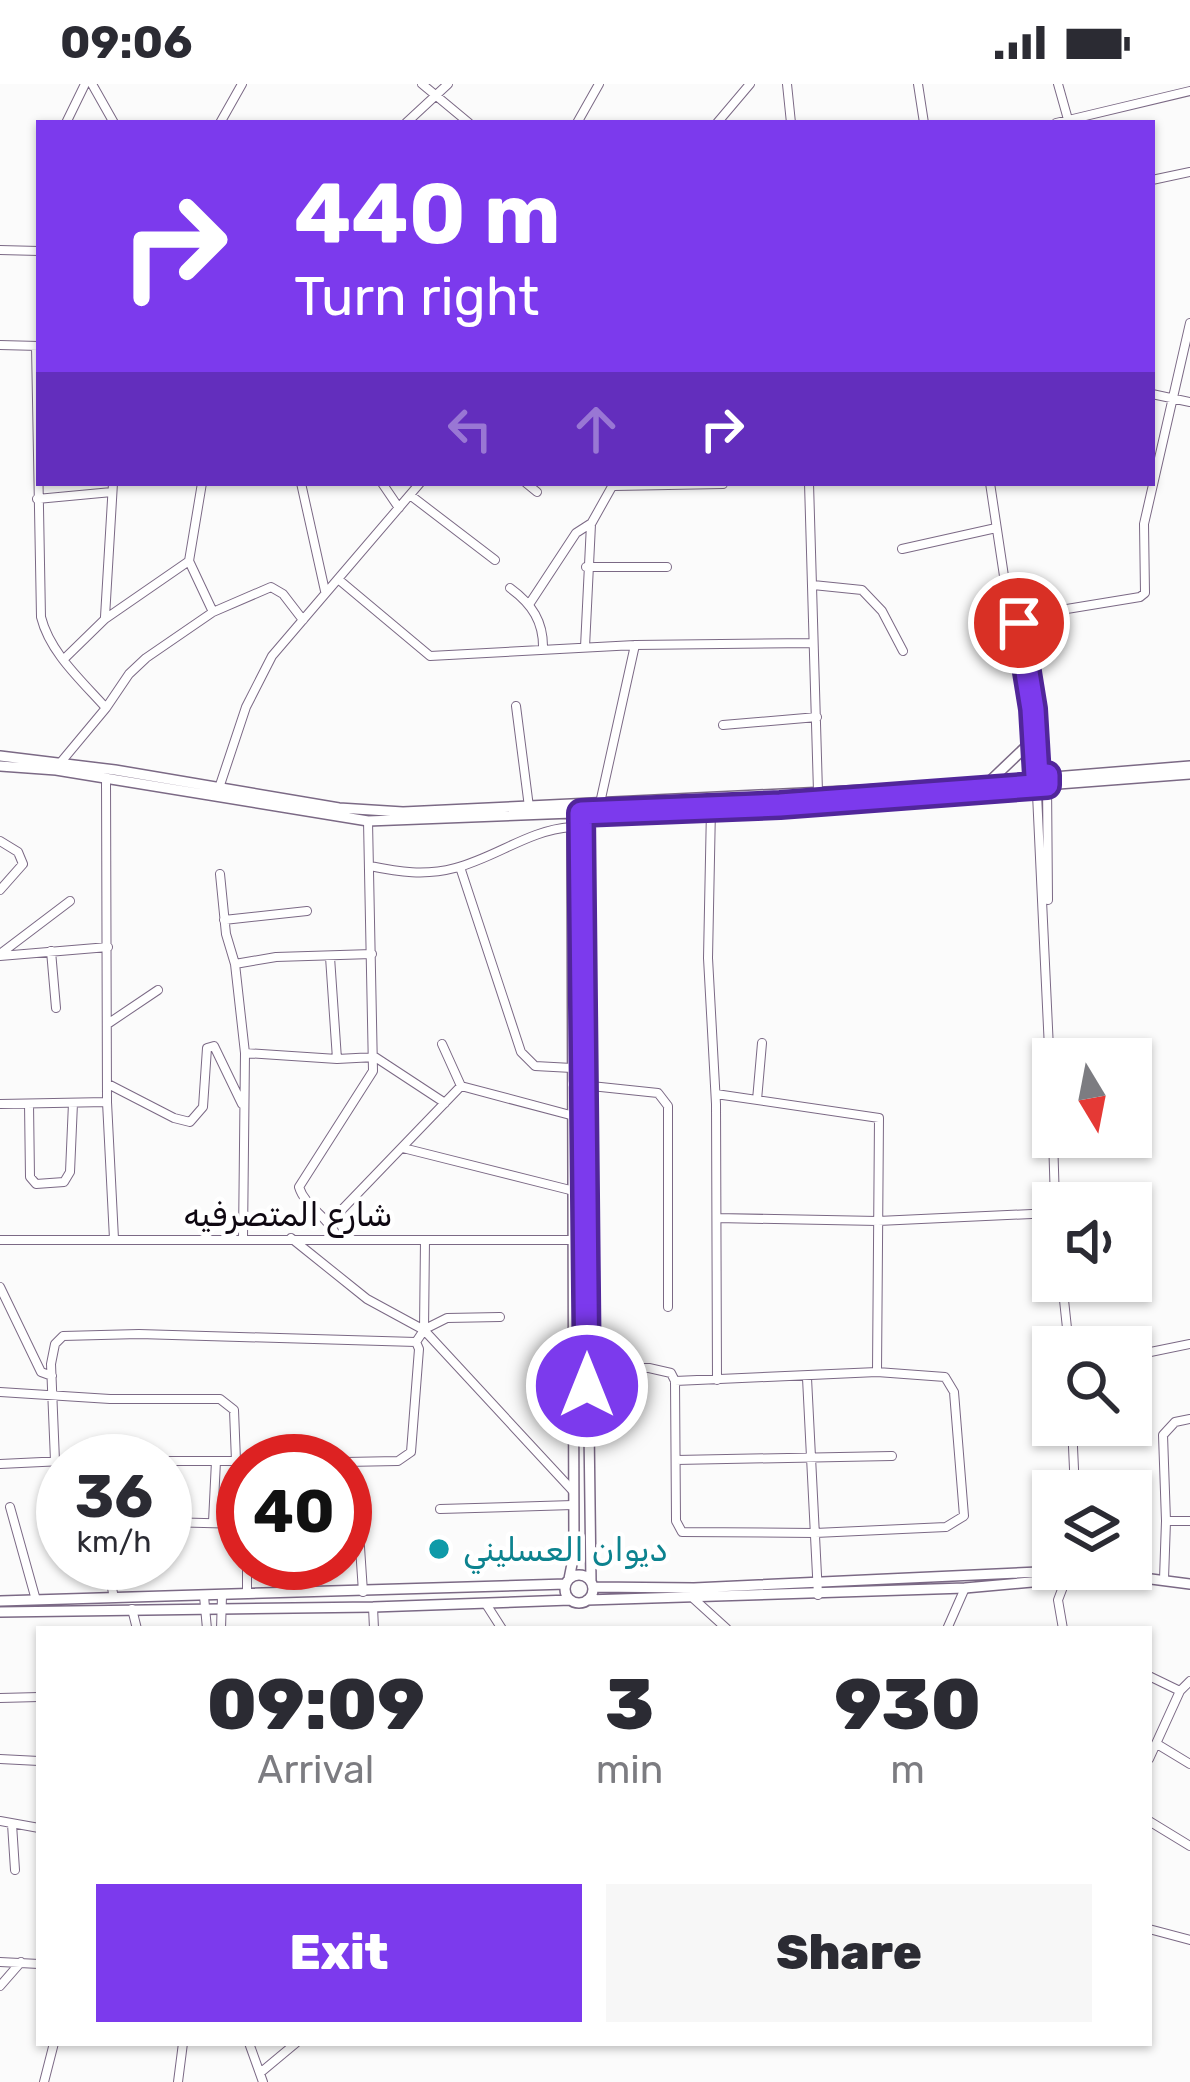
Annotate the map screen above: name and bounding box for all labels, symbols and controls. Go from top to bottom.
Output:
text: 09:06 [60,16,192,69]
text: 440 m [294,164,561,264]
icon: right [96,168,252,324]
text: Turn right [294,265,539,329]
icon: left [437,396,503,462]
icon: ahead [563,396,629,462]
icon: right [689,396,755,462]
pin [968,572,1070,674]
icon: arrive [986,590,1052,656]
north arrow [1032,1038,1152,1158]
map controls [1032,1038,1152,1590]
button: sound [1032,1182,1152,1302]
street label: شارع المتصرفيه [183,1195,393,1238]
position arrow [524,1323,650,1449]
button: search [1032,1326,1152,1446]
speed limit sign: 40 [216,1434,372,1590]
text: 36 [75,1461,153,1532]
button: layers [1032,1470,1152,1590]
text: km/h [77,1524,151,1560]
place label: ديوان العسليني [463,1530,668,1575]
marker: ديوان العسليني [426,1536,452,1562]
text: 09:09 [207,1662,425,1747]
text: 3 [605,1662,654,1747]
text: 930 [834,1662,981,1747]
text: Arrival [257,1747,374,1793]
text: min [596,1747,663,1793]
text: m [890,1747,925,1793]
button: Exit [96,1884,582,2022]
button: Share [606,1884,1092,2022]

